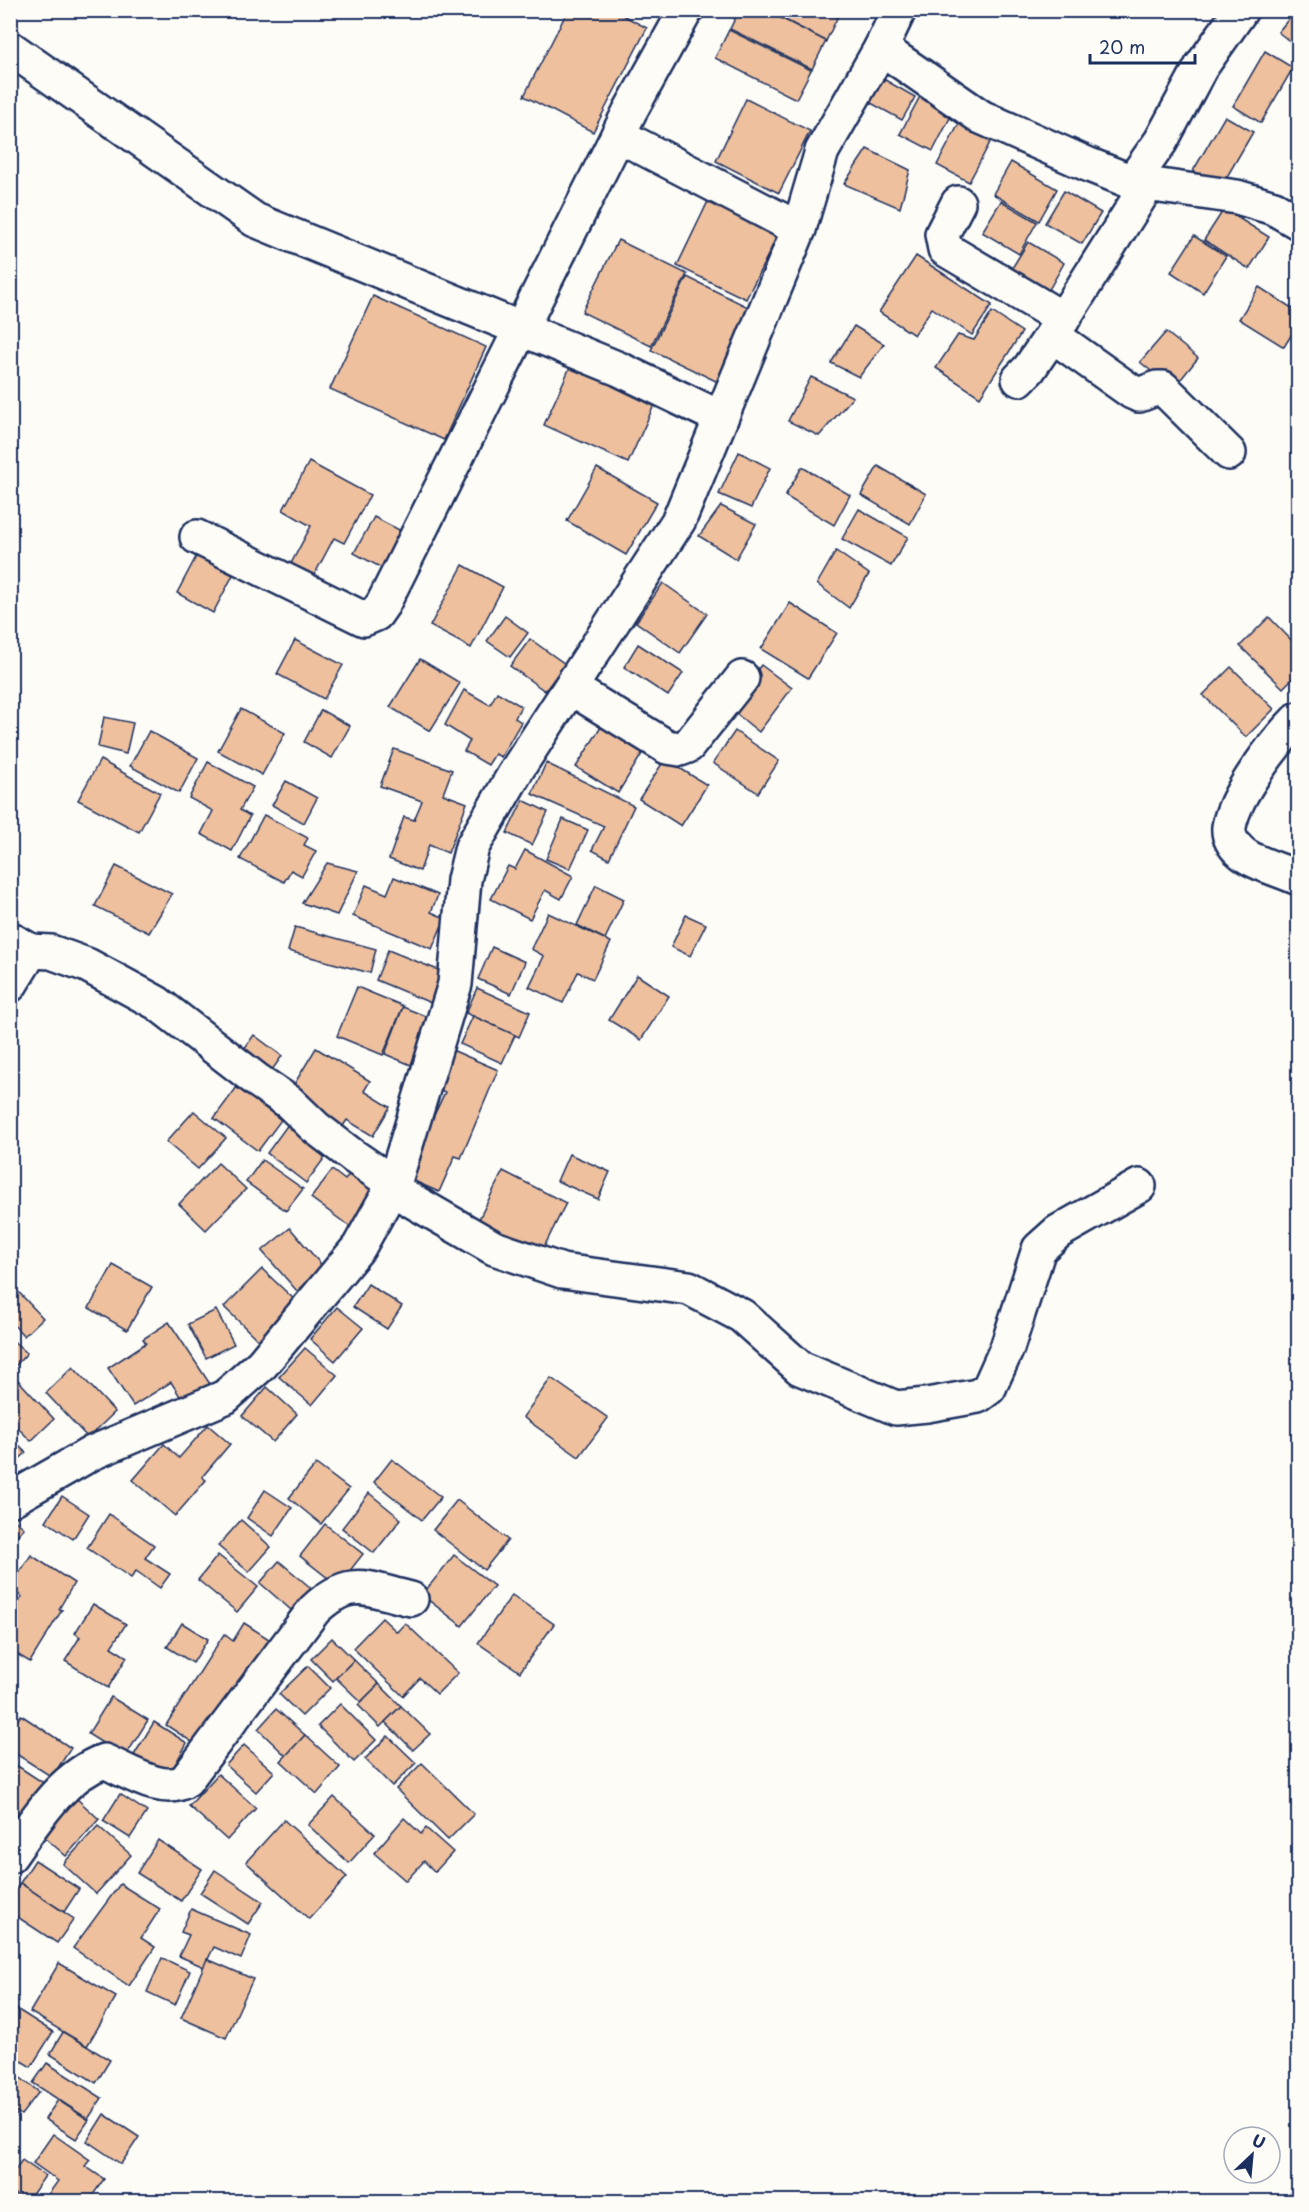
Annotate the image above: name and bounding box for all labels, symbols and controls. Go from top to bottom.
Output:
scale bar [1090,27,1195,65]
text: 20 m [1099,33,1145,60]
north arrow [1222,2125,1282,2185]
text: U [1248,2127,1270,2154]

